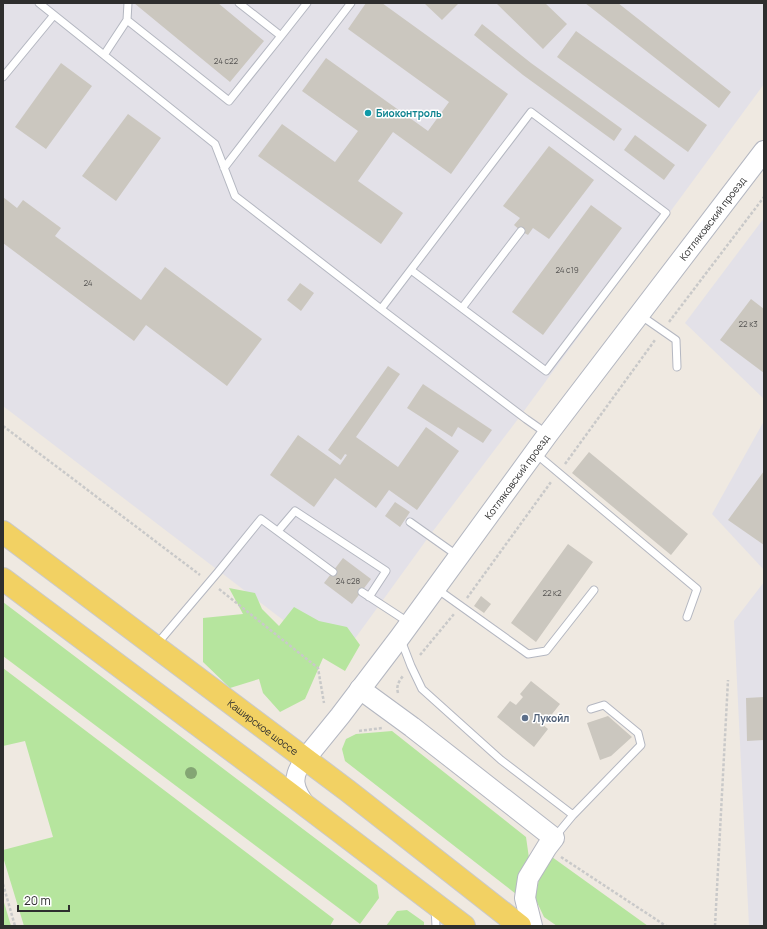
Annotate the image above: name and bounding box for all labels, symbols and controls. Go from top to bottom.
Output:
house number: 24 с22 [214,55,239,66]
place label: Биоконтроль [376,106,442,120]
marker: Биоконтроль [363,108,373,118]
street label: Котляковский проезд [676,174,749,263]
house number: 24 с19 [555,264,579,275]
house number: 24 [83,277,93,288]
house number: 22 к3 [738,318,758,329]
street label: Котляковский проезд [481,431,553,522]
house number: 24 с28 [336,575,361,586]
house number: 22 к2 [542,587,562,598]
street label: Каширское шоссе [225,696,301,758]
place label: Лукойл [533,711,569,725]
marker: Лукойл [520,713,530,723]
scale bar [18,887,69,913]
text: 20 m [24,892,51,909]

